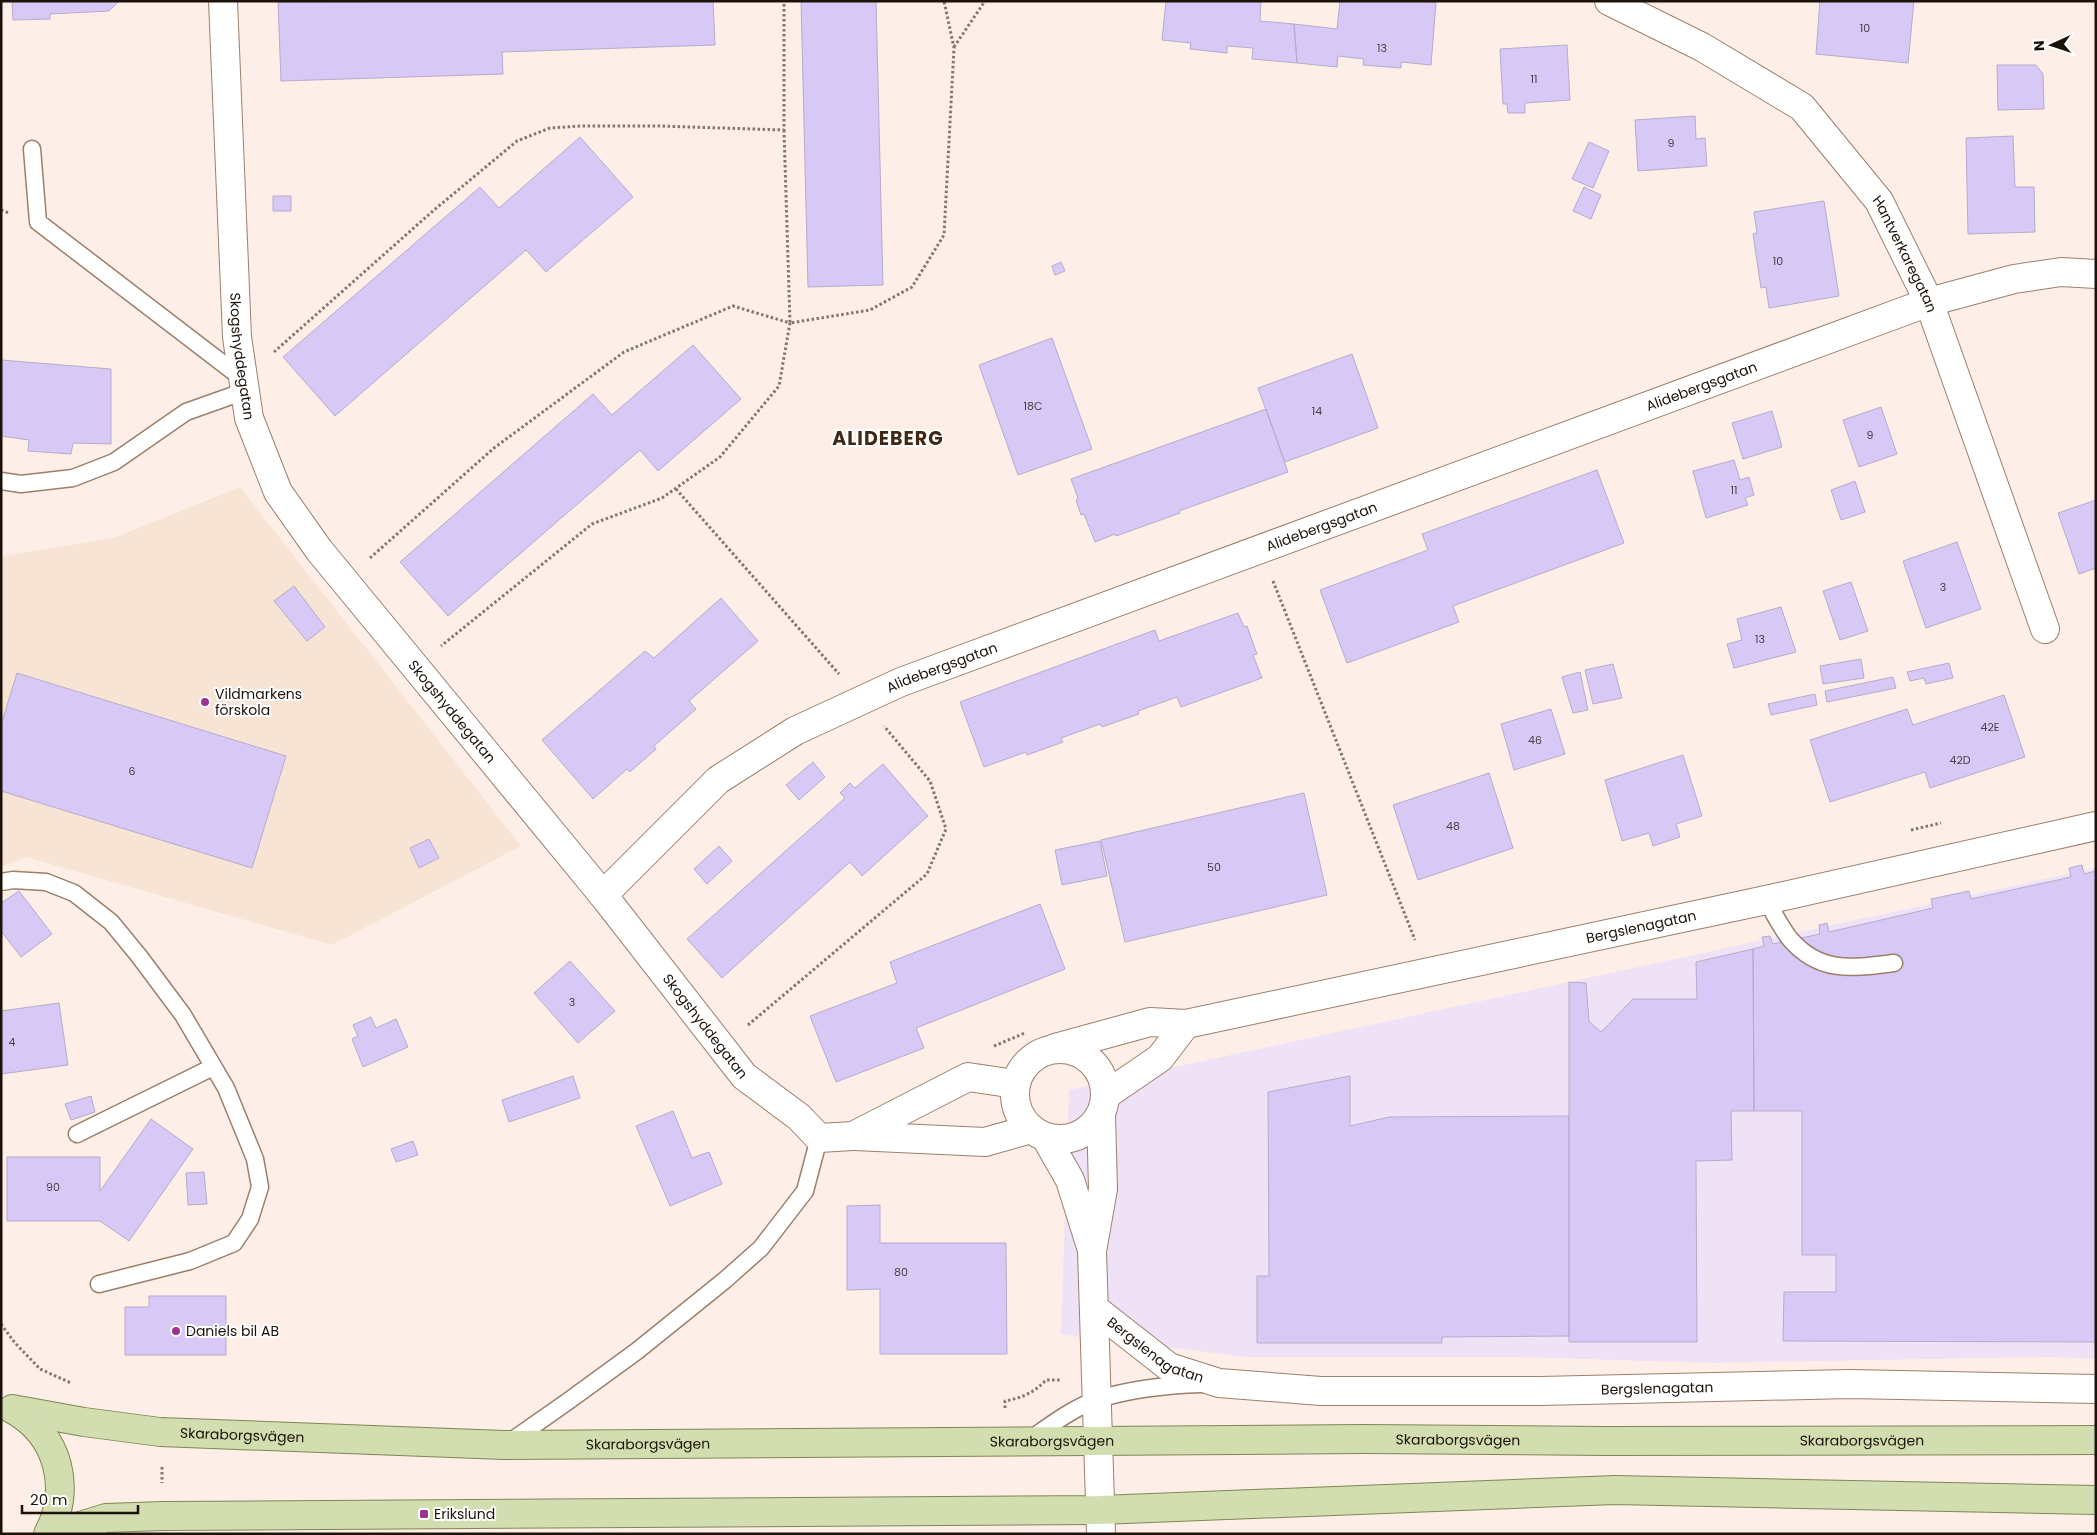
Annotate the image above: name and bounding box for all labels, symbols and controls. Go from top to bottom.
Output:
house number: 10 [1860,20,1870,36]
north arrow [2027,20,2077,70]
house number: 13 [1377,40,1387,56]
text: N [2029,40,2049,51]
house number: 11 [1530,71,1538,87]
house number: 9 [1668,135,1675,151]
street label: Hantverkaregatan [1868,191,1942,315]
house number: 10 [1773,253,1783,269]
street label: Skogshyddegatan [225,292,259,421]
street label: Alidebergsgatan [1643,356,1760,416]
house number: 18C [1024,398,1042,414]
house number: 14 [1312,403,1322,419]
district label: ALIDEBERG [832,425,944,452]
house number: 9 [1867,427,1874,443]
house number: 11 [1730,482,1738,498]
street label: Alidebergsgatan [1263,497,1380,556]
house number: 3 [1940,579,1946,595]
house number: 13 [1755,631,1765,647]
street label: Alidebergsgatan [883,637,1000,697]
street label: Skogshyddegatan [404,656,500,767]
place label: Vildmarkens förskola [215,684,302,720]
marker: Vildmarkens förskola [199,696,211,708]
house number: 42E [1981,719,1999,735]
house number: 46 [1528,732,1542,748]
house number: 42D [1949,752,1971,768]
house number: 6 [129,763,136,779]
house number: 48 [1446,818,1460,834]
house number: 50 [1207,859,1221,875]
street label: Bergslenagatan [1584,905,1698,948]
street label: Skogshyddegatan [658,970,753,1083]
house number: 3 [569,994,575,1010]
house number: 4 [9,1034,16,1050]
house number: 90 [46,1179,60,1195]
house number: 80 [894,1264,908,1280]
street label: Bergslenagatan [1103,1312,1206,1388]
place label: Daniels bil AB [186,1321,279,1341]
marker: Daniels bil AB [170,1325,182,1337]
street label: Bergslenagatan [1601,1377,1714,1400]
street label: Skaraborgsvägen [180,1423,305,1447]
street label: Skaraborgsvägen [1396,1429,1520,1450]
street label: Skaraborgsvägen [1800,1430,1924,1451]
street label: Skaraborgsvägen [990,1431,1114,1452]
street label: Skaraborgsvägen [586,1434,710,1454]
scale bar [22,1482,139,1514]
text: 20 m [30,1489,68,1510]
place label: Erikslund [434,1504,495,1524]
marker: Erikslund [418,1508,430,1520]

